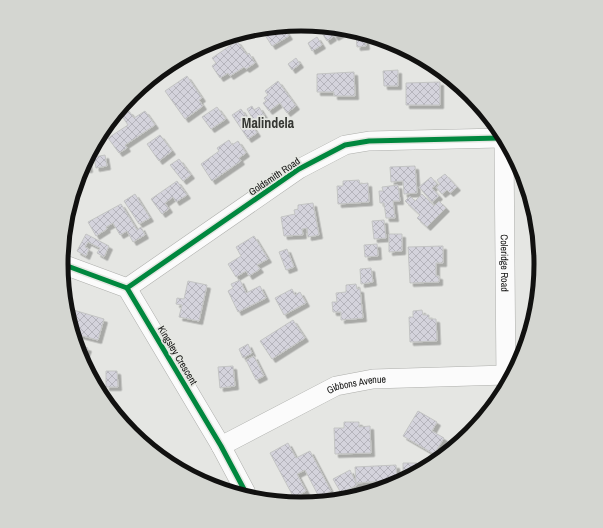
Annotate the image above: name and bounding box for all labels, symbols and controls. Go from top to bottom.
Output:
district label: Malindela [242,114,295,132]
street label: Goldsmith Road [246,154,302,198]
street label: Coleridge Road [498,234,511,292]
street label: Kingsley Crescent [155,323,201,388]
street label: Gibbons Avenue [324,373,387,397]

